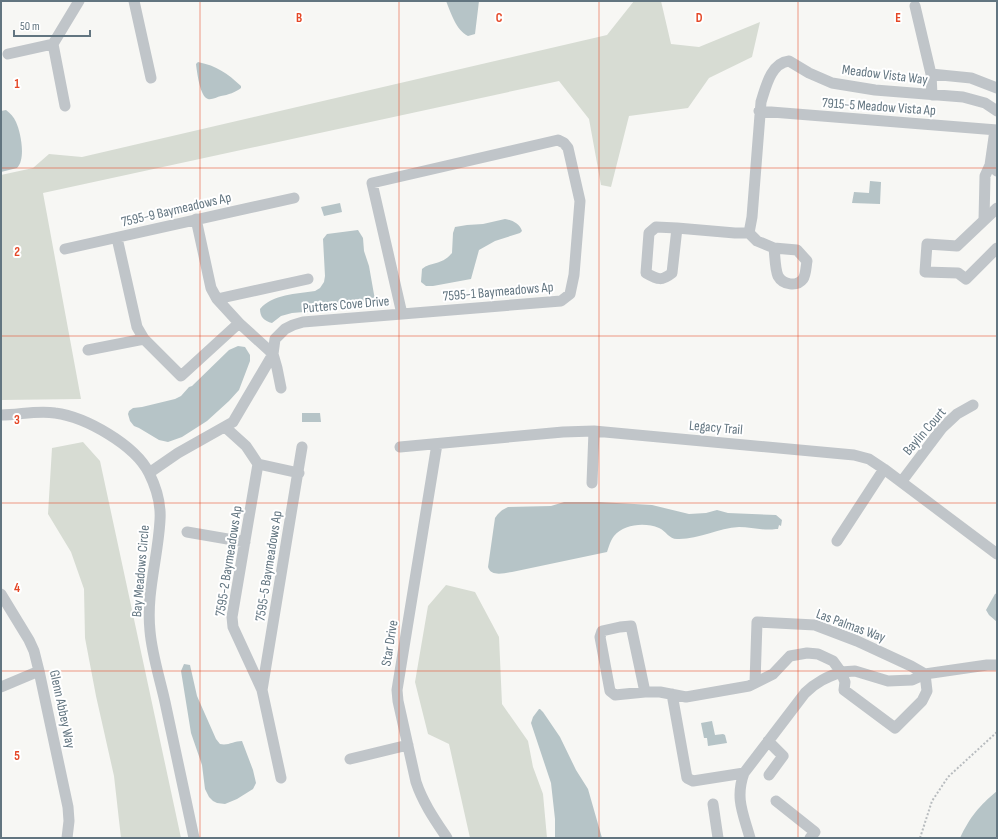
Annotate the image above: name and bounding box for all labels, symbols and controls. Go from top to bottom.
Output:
text: B [296,10,302,26]
text: C [496,10,503,26]
text: D [696,10,703,26]
text: E [895,10,901,26]
scale bar [14,12,90,38]
text: 50 m [20,19,40,34]
street label: Meadow Vista Way [841,61,929,88]
text: 1 [14,76,20,92]
street label: 7915-5 Meadow Vista Ap [821,94,937,119]
street label: 7595-9 Baymeadows Ap [119,189,233,230]
text: 2 [14,244,20,260]
street label: 7595-1 Baymeadows Ap [442,278,554,305]
street label: Putters Cove Drive [302,292,390,317]
street label: Baylin Court [899,404,950,459]
text: 3 [14,412,20,428]
street label: Legacy Trail [688,417,743,438]
street label: 7595-2 Baymeadows Ap [211,504,246,618]
street label: 7595-5 Baymeadows Ap [251,509,286,623]
street label: Bay Meadows Circle [128,524,153,618]
text: 4 [14,580,20,596]
street label: Las Palmas Way [814,605,888,646]
street label: Star Drive [377,619,402,667]
street label: Glenn Abbey Way [46,668,79,751]
text: 5 [14,748,20,764]

